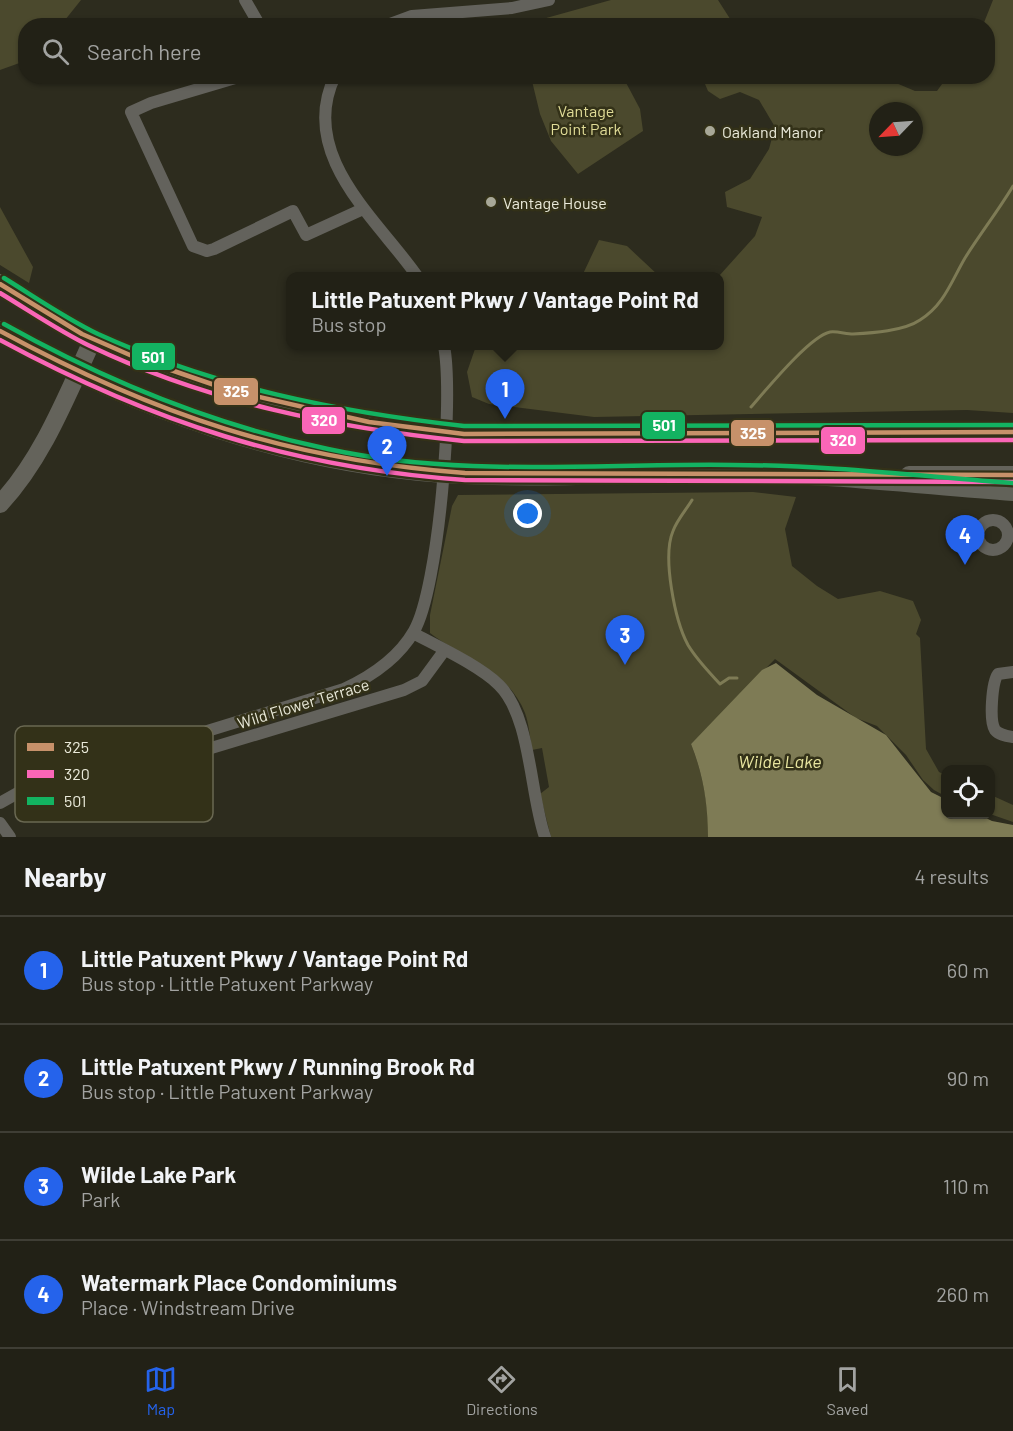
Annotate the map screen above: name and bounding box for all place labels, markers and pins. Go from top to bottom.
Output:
place label: Oakland Manor [722,122,823,141]
marker: Oakland Manor [703,124,717,138]
place label: Vantage House [503,193,607,212]
marker: Vantage House [484,195,498,209]
pin: 1 [486,370,524,419]
pin: 2 [368,426,406,476]
pin: 4 [946,516,984,565]
pin: 3 [606,616,644,665]

